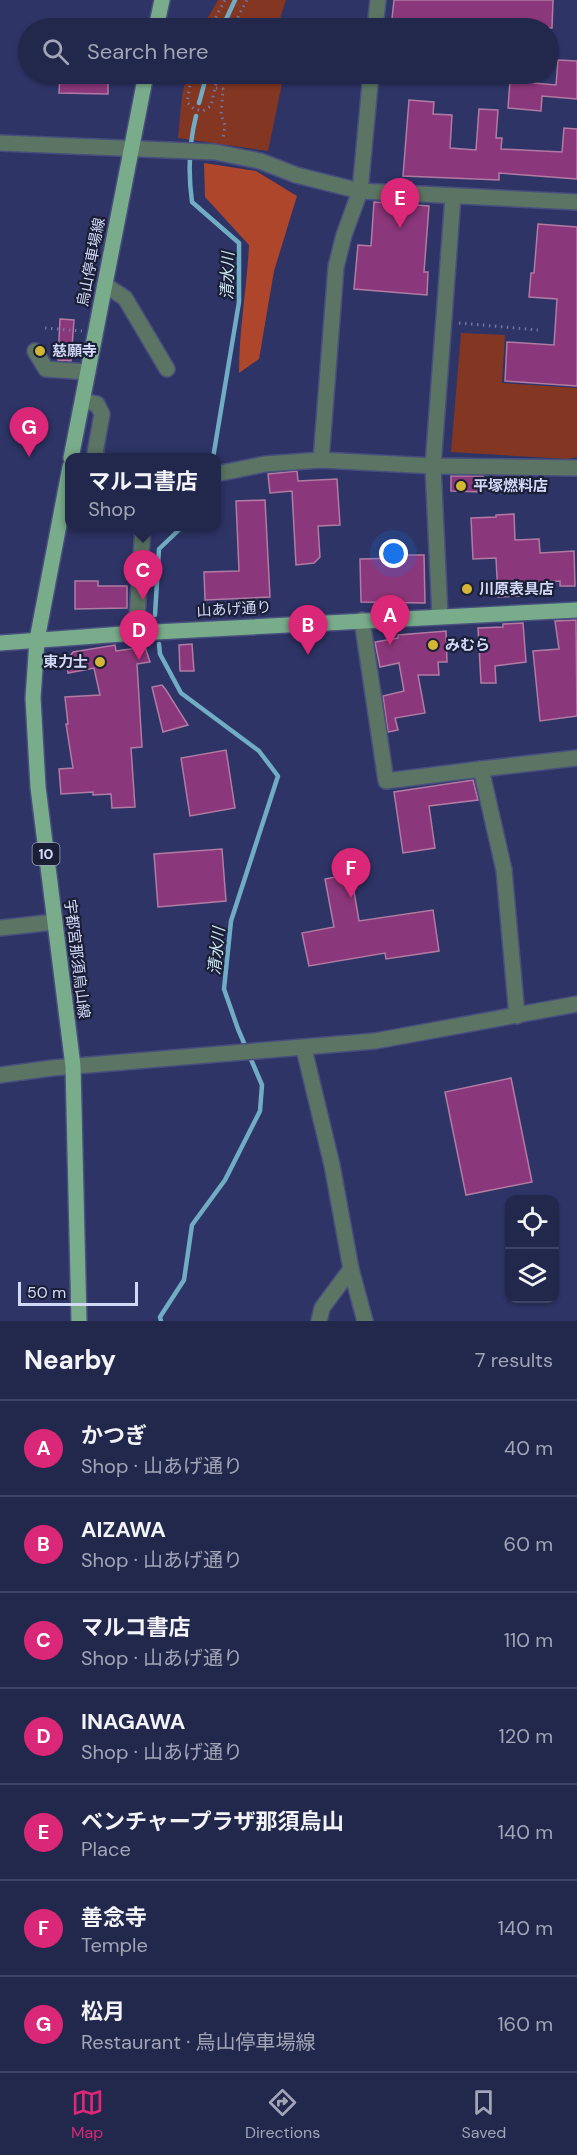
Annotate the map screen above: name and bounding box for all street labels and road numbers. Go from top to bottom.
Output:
street label: 烏山停車場線 [73,216,109,308]
street label: 山あげ通り [196,597,272,621]
road number: 10 [32,843,60,865]
street label: 宇都宮那須烏山線 [60,898,94,1020]

